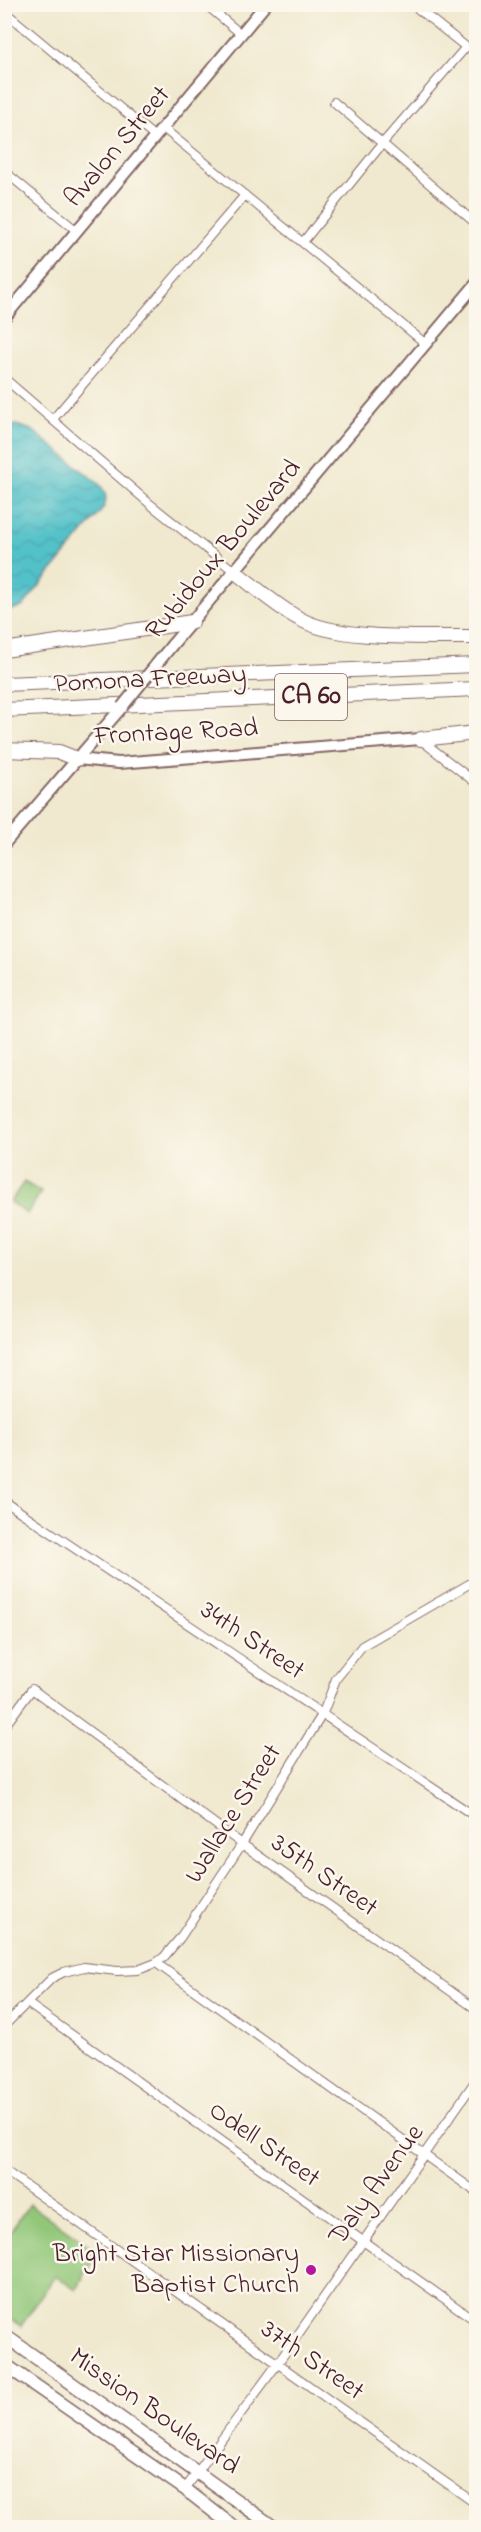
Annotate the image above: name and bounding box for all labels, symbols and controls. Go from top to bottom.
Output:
street label: Avalon Street [55,78,181,216]
street label: Rubidoux Boulevard [137,451,311,649]
street label: Pomona Freeway [53,655,247,705]
road number: CA 60 [275,674,347,720]
street label: Frontage Road [92,709,259,757]
street label: 34th Street [192,1592,312,1690]
street label: Wallace Street [176,1737,292,1891]
street label: 35th Street [262,1825,386,1927]
street label: Odell Street [200,2092,328,2198]
street label: Daly Avenue [319,2116,435,2254]
place label: Bright Star Missionary Baptist Church [52,2235,299,2305]
marker: Bright Star Missionary Baptist Church [304,2263,318,2277]
street label: 37th Street [252,2311,372,2411]
street label: Mission Boulevard [61,2339,247,2485]

